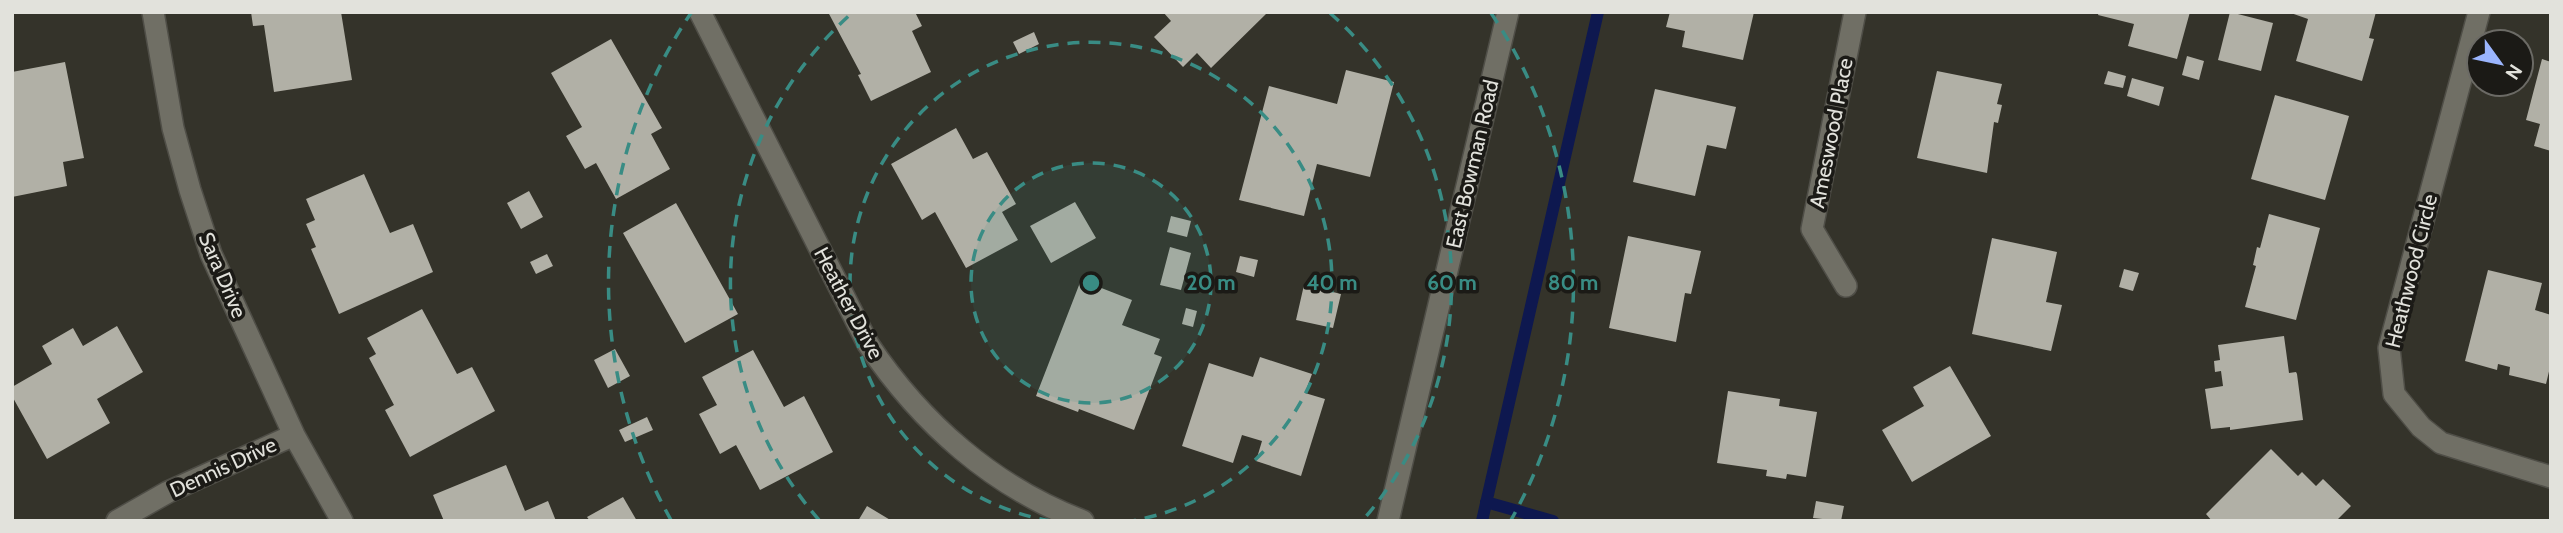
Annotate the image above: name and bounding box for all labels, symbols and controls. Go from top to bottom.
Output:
north arrow [2465,28,2535,98]
street label: Ameswood Place [1804,56,1858,210]
text: N [2501,60,2527,84]
street label: East Bowman Road [1440,77,1504,251]
street label: Heathwood Circle [2380,191,2442,350]
street label: Sara Drive [194,228,252,322]
street label: Heather Drive [809,243,889,363]
text: 20 m [1187,270,1235,295]
text: 40 m [1307,270,1357,295]
text: 60 m [1427,270,1477,295]
text: 80 m [1548,270,1598,295]
centre of rings [1079,271,1103,295]
street label: Dennis Drive [166,431,280,502]

